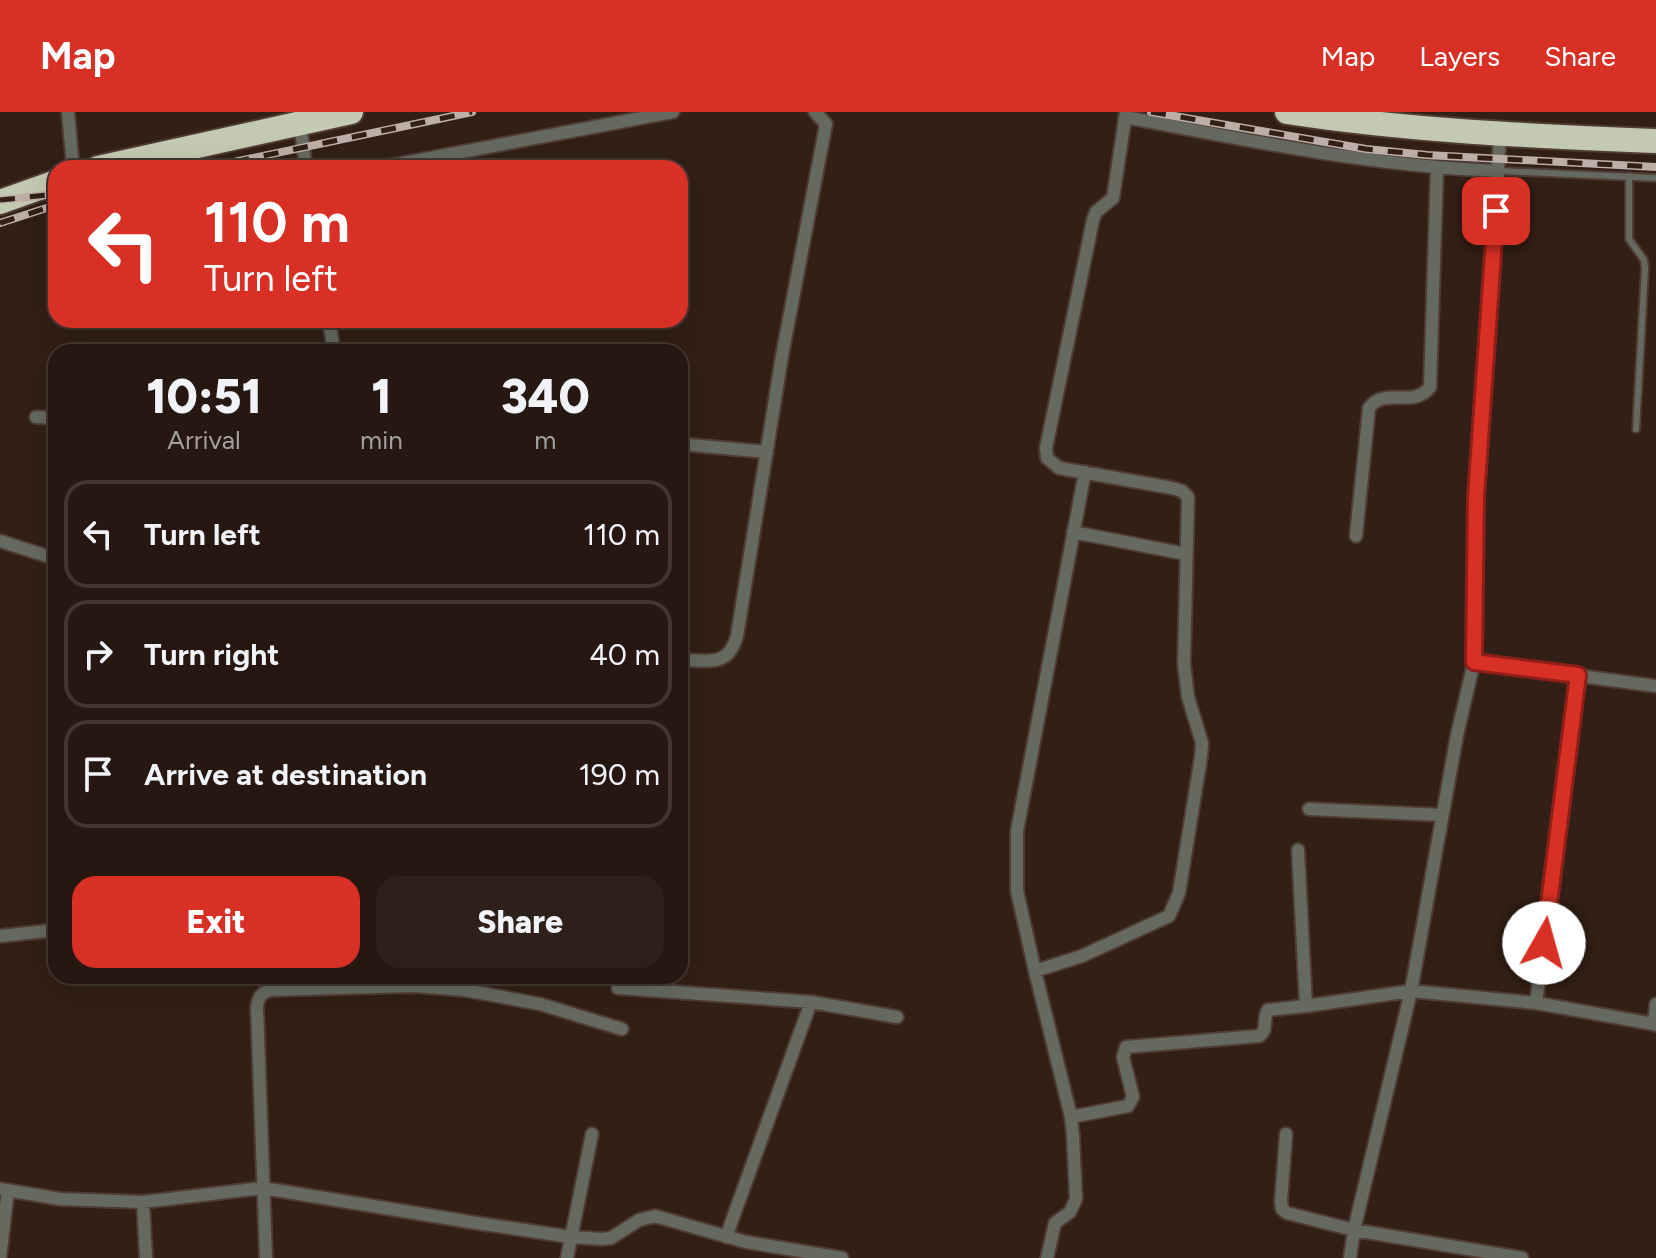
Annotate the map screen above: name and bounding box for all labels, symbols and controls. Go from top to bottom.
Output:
text: Map [40,33,116,79]
text: Map [1321,39,1375,73]
text: Layers [1419,39,1500,73]
text: Share [1544,39,1616,73]
pin [1462,177,1530,245]
text: 110 m [204,189,350,256]
icon: arrive [1474,189,1518,233]
icon: left [72,192,176,296]
text: Turn left [204,257,338,300]
text: 10:51 [146,367,262,425]
text: 1 [371,367,392,425]
text: 340 [501,367,590,425]
text: Arrival [167,424,241,456]
text: min [360,424,403,456]
text: m [534,424,556,456]
icon: left [76,512,120,556]
text: Turn left [144,516,261,553]
text: 110 m [583,516,660,553]
icon: right [76,632,120,676]
text: Turn right [144,636,279,673]
text: 40 m [589,636,660,673]
icon: arrive [76,752,120,796]
text: Arrive at destination [144,756,427,793]
text: 190 m [578,756,660,793]
button: Exit [72,876,360,968]
button: Share [376,876,664,968]
position arrow [1502,901,1586,985]

